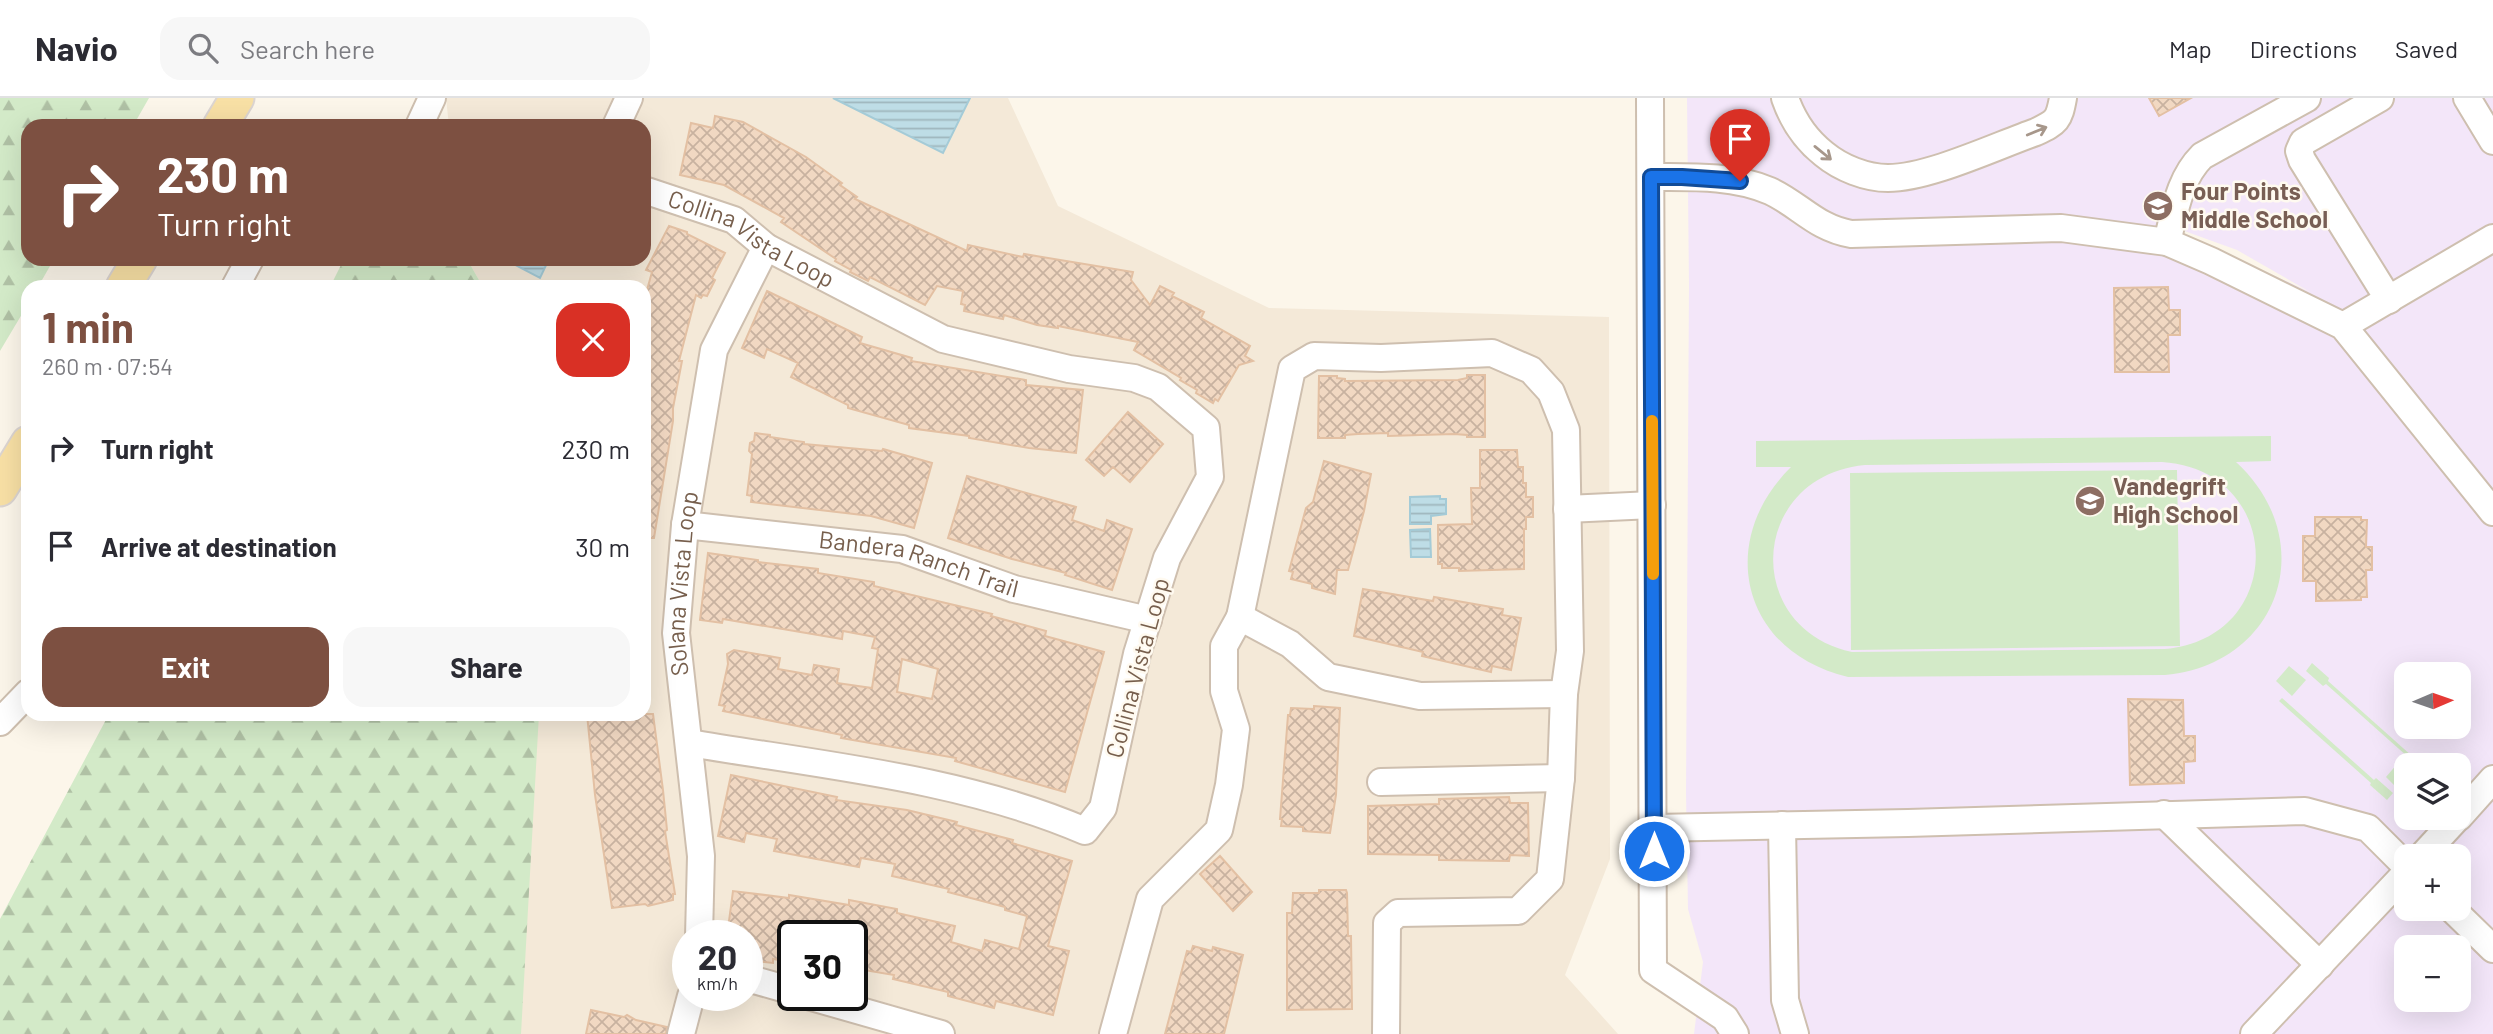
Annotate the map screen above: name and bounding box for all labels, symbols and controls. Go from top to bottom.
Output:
search box [160,17,650,80]
text: Navio [35,28,118,68]
icon: search [184,29,222,67]
text: Search here [240,33,375,64]
text: Map [2169,34,2212,63]
text: Directions [2250,34,2357,63]
text: Saved [2395,34,2458,63]
pin [1710,109,1770,181]
icon: arrive [1721,120,1759,158]
one-way arrow [2026,124,2047,137]
text: 230 m [157,144,289,203]
one-way arrow [1813,146,1832,161]
icon: right [42,147,133,238]
place label: Four Points Middle School [2181,176,2328,233]
street label: Collina Vista Loop [665,183,840,293]
school or university icon: Four Points Middle School [2141,189,2175,223]
text: Turn right [157,204,292,242]
text: 1 min [42,301,134,351]
button: close [556,303,630,377]
text: 260 m · 07:54 [42,352,173,380]
icon: right [42,429,80,467]
text: Turn right [101,433,214,464]
text: 230 m [561,433,630,464]
place label: Vandegrift High School [2113,471,2238,528]
school or university icon: Vandegrift High School [2073,484,2107,518]
street label: Solana Vista Loop [660,489,703,678]
street label: Bandera Ranch Trail [817,524,1022,603]
icon: arrive [42,527,80,565]
text: Arrive at destination [101,531,337,562]
text: 30 m [575,531,630,562]
street label: Collina Vista Loop [1099,574,1175,761]
button: Exit [42,627,329,707]
button: Share [343,627,630,707]
north arrow [2394,662,2471,738]
map controls [2394,662,2471,1012]
button: layers [2394,753,2471,830]
position arrow [1617,814,1691,888]
button: + [2394,844,2471,921]
speed limit sign: 30 [777,920,868,1011]
text: 20 [698,935,737,977]
button: − [2394,935,2471,1012]
text: km/h [697,972,738,994]

